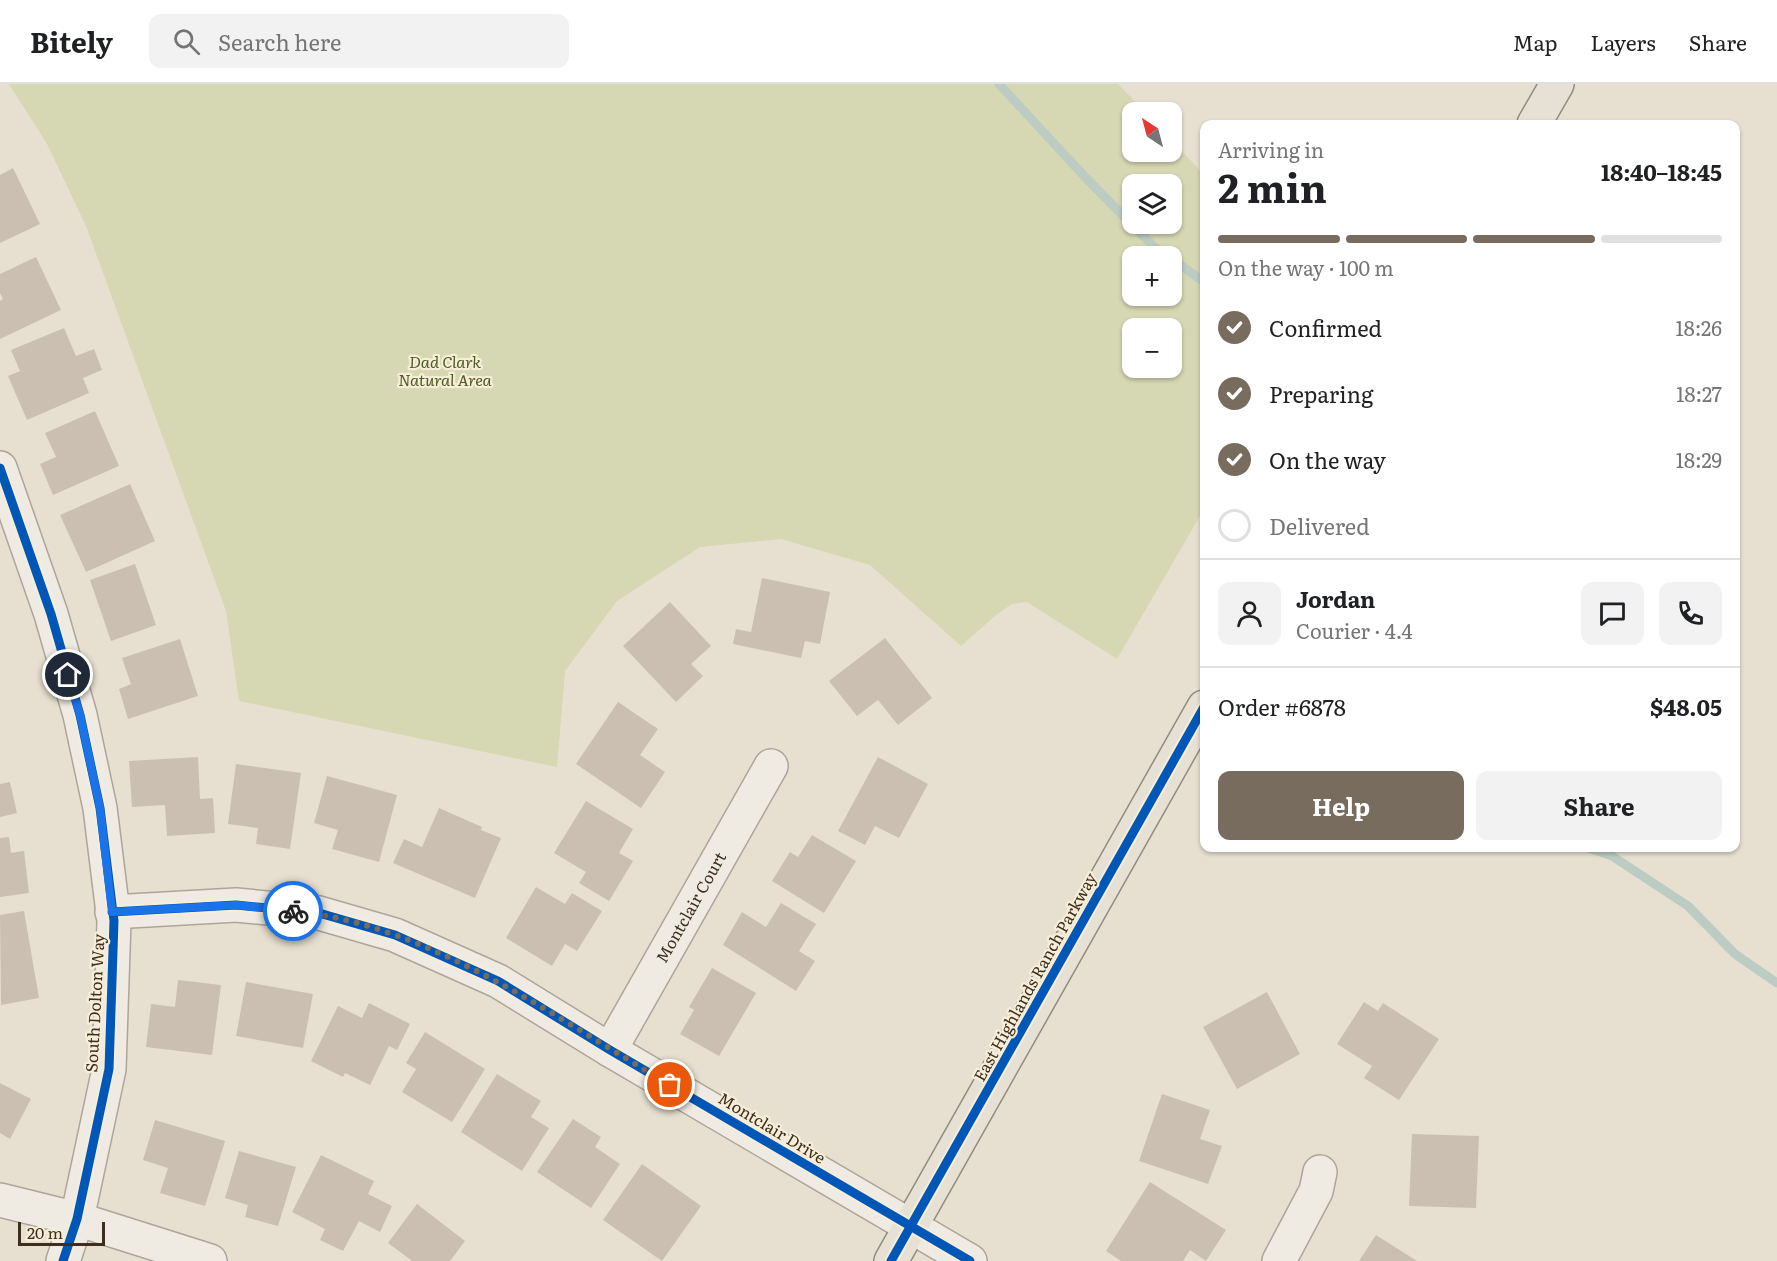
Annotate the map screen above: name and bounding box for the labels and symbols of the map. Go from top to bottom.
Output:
north arrow [1122,102,1182,162]
park label: Dad Clark Natural Area [398,349,493,391]
pin [42,649,93,700]
street label: Montclair Court [649,846,731,967]
street label: East Highlands Ranch Parkway [967,867,1102,1085]
courier [263,881,323,941]
street label: South Dolton Way [78,932,110,1073]
pin [644,1059,695,1110]
street label: Montclair Drive [714,1086,831,1169]
scale bar [18,1219,105,1246]

